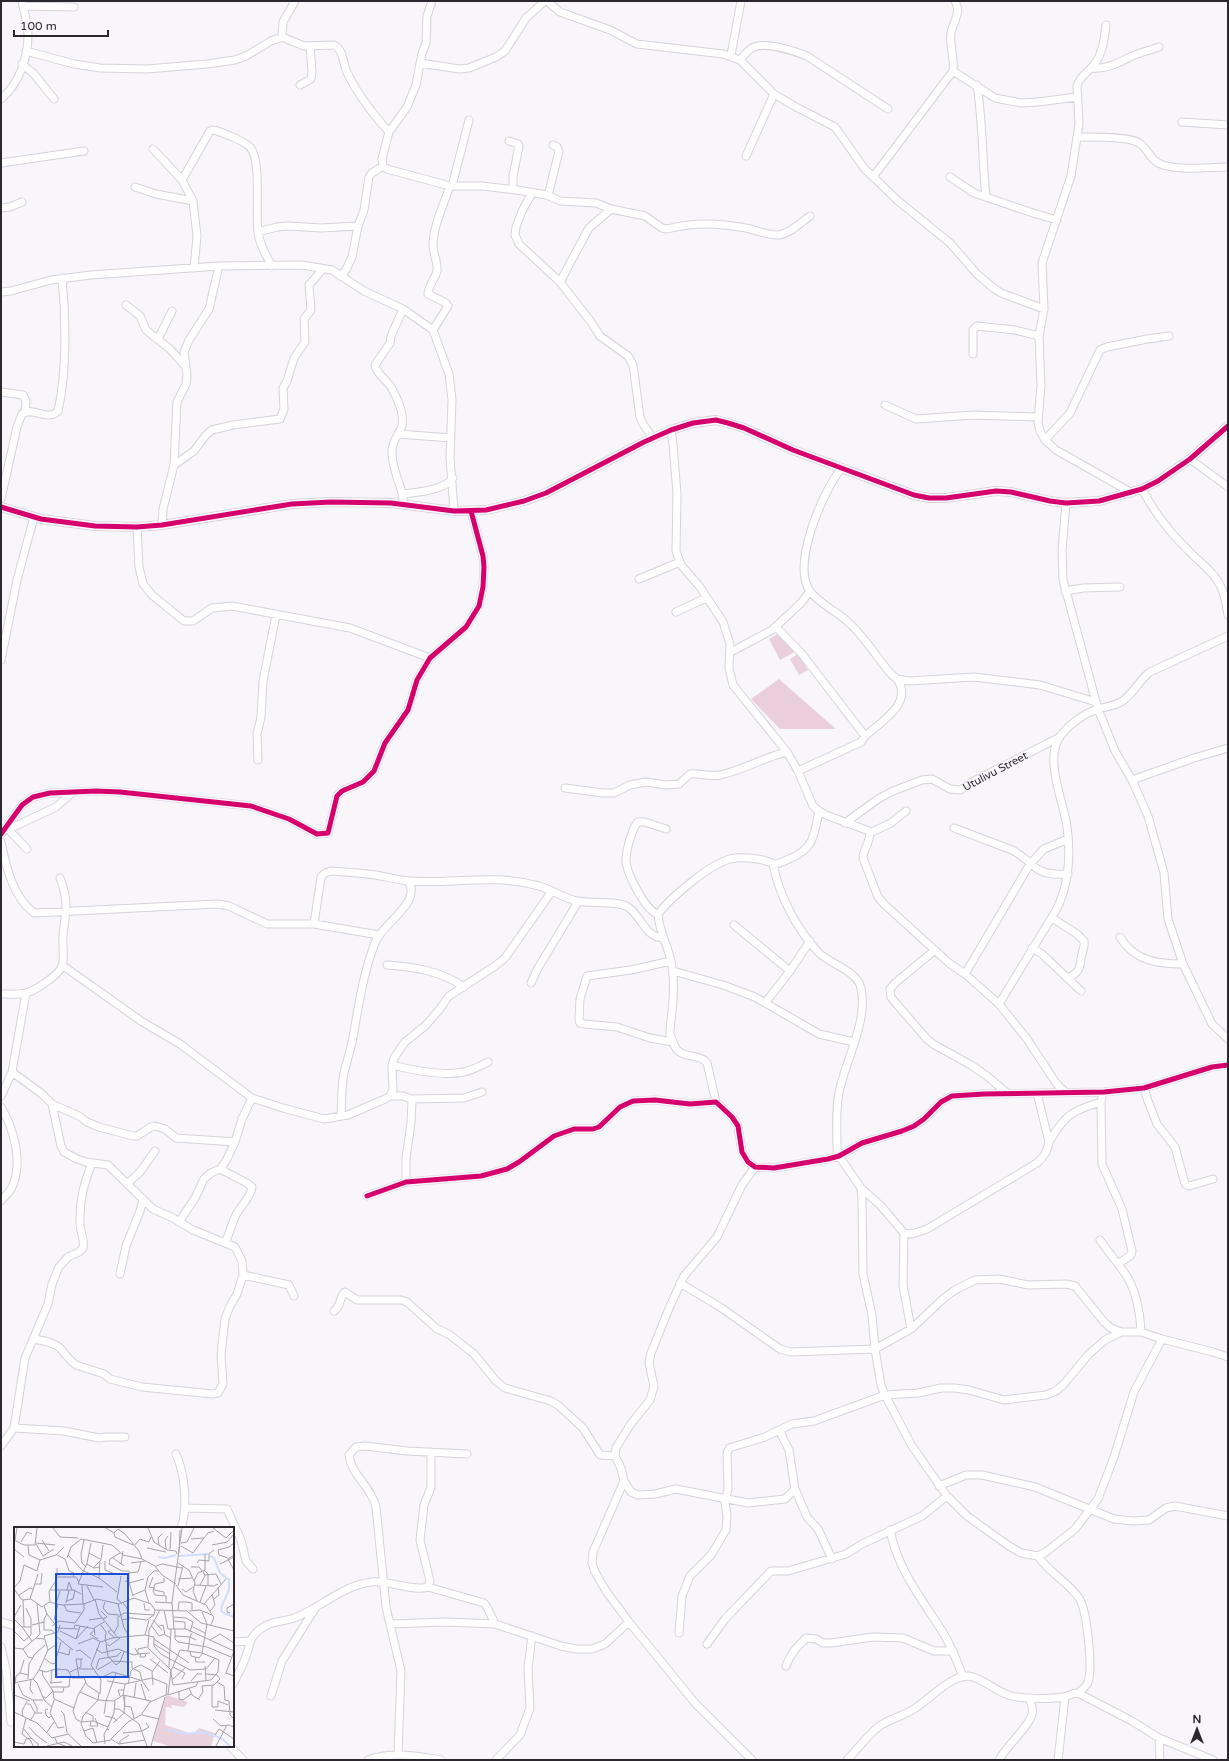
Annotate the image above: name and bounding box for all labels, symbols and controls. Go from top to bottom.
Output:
scale bar [14,12,108,38]
text: 100 m [20,19,57,33]
street label: Utulivu Street [961,749,1030,794]
inset map [14,1527,234,1747]
north arrow [1177,1709,1217,1749]
text: N [1193,1713,1201,1726]

